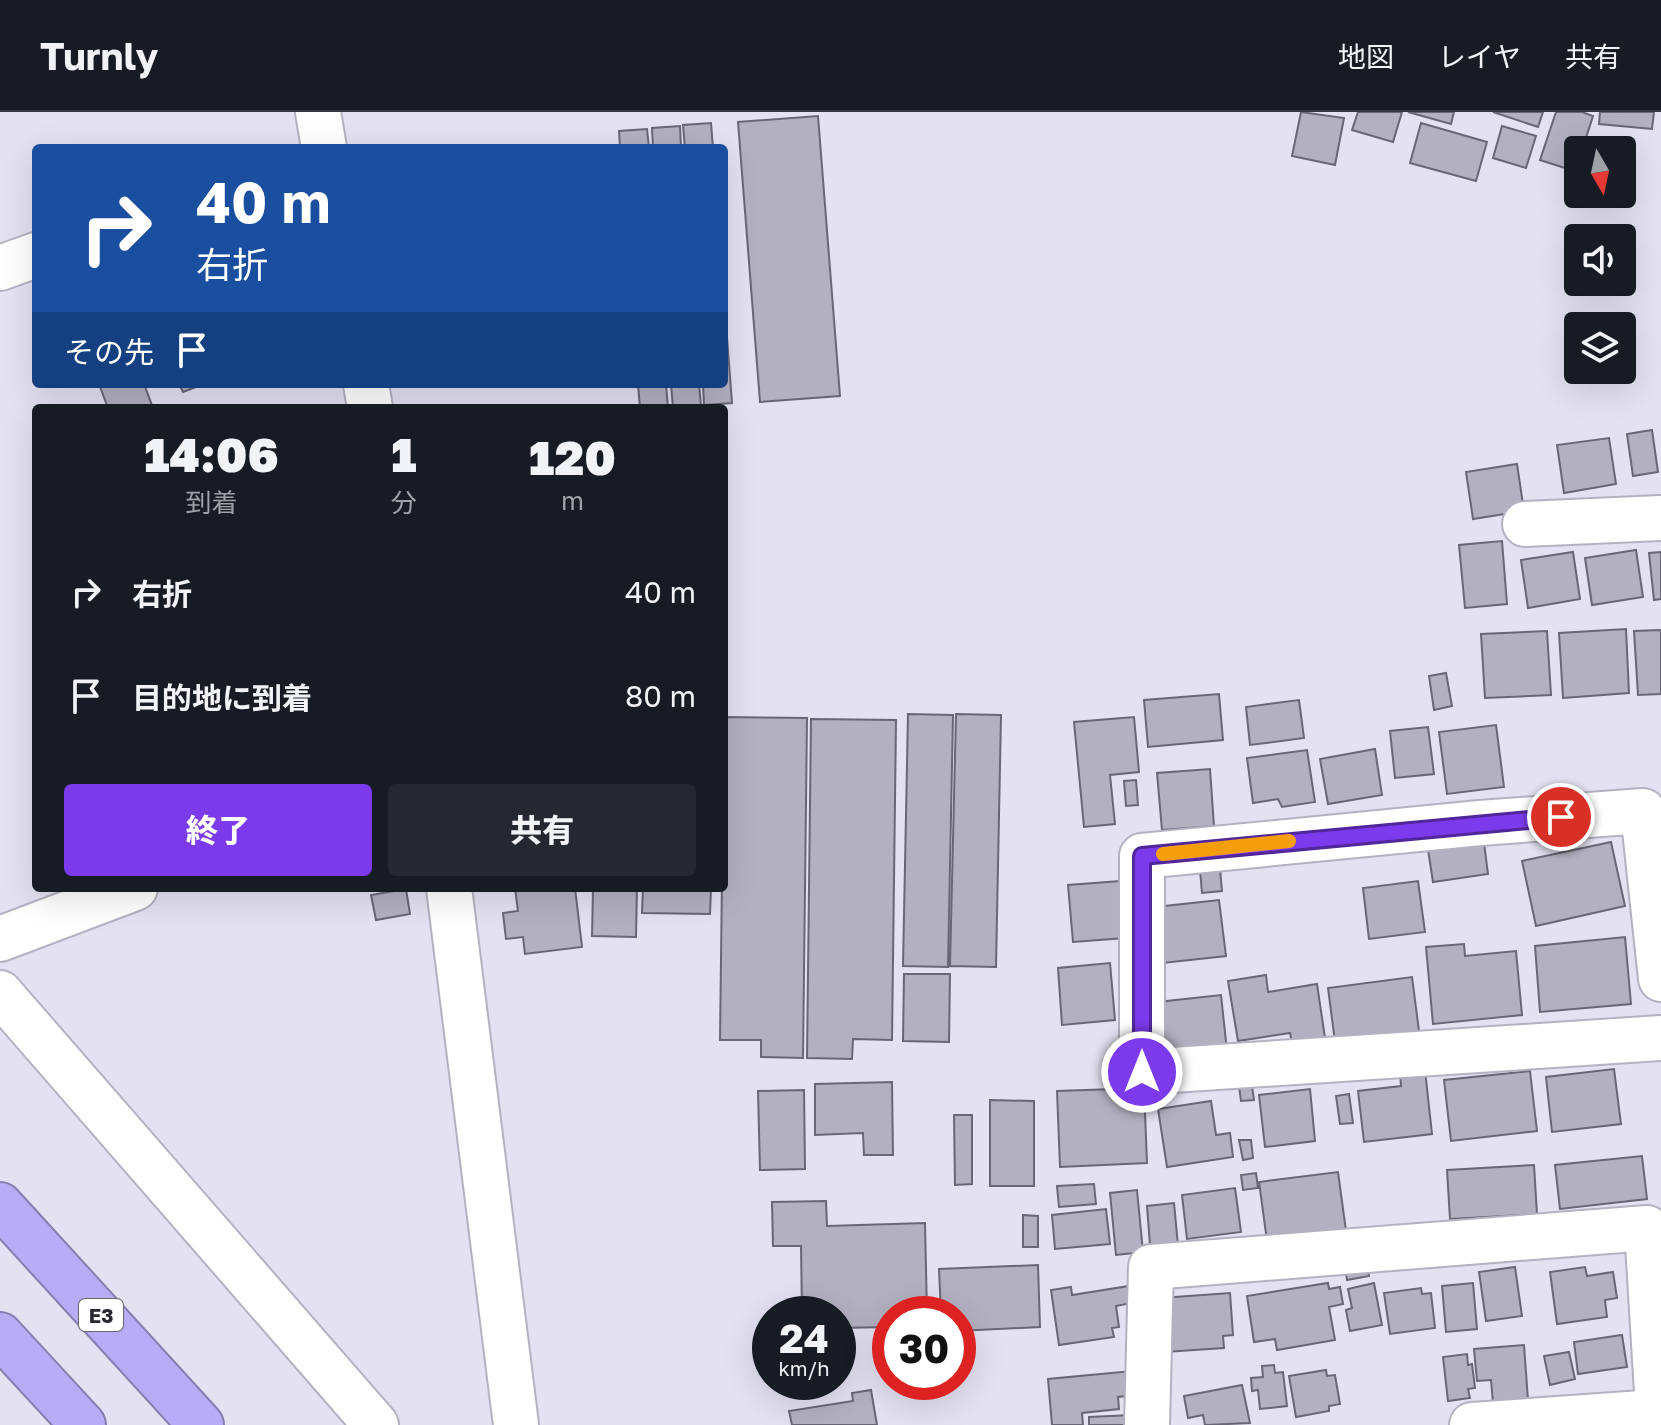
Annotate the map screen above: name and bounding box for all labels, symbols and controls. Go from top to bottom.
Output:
text: Turnly [40,33,158,78]
text: 地図 [1338,40,1394,73]
text: レイヤ [1438,40,1521,73]
text: 共有 [1565,40,1621,73]
north arrow [1564,136,1636,208]
map controls [1564,136,1636,384]
text: 40 m [196,168,330,235]
icon: right [64,176,168,280]
button: sound [1564,224,1636,296]
text: 右折 [196,243,268,286]
button: layers [1564,312,1636,384]
icon: arrive [170,328,214,372]
text: その先 [64,334,154,370]
text: 14:06 [144,425,279,483]
text: 1 [391,425,417,483]
text: 120 [529,428,616,486]
text: m [561,485,584,516]
text: 到着 [185,487,237,518]
text: 分 [391,487,417,518]
icon: right [64,570,108,614]
text: 40 m [625,574,696,610]
text: 右折 [132,576,192,612]
icon: arrive [64,674,108,718]
text: 80 m [625,678,696,714]
text: 目的地に到着 [132,680,312,716]
pin [1527,783,1595,851]
button: 終了 [64,784,372,876]
button: 共有 [388,784,696,876]
icon: arrive [1539,795,1583,839]
position arrow [1100,1030,1184,1114]
speed limit sign: 30 [872,1296,976,1400]
road number: E3 [79,1299,123,1331]
text: 24 [779,1314,829,1362]
text: km/h [779,1356,829,1380]

